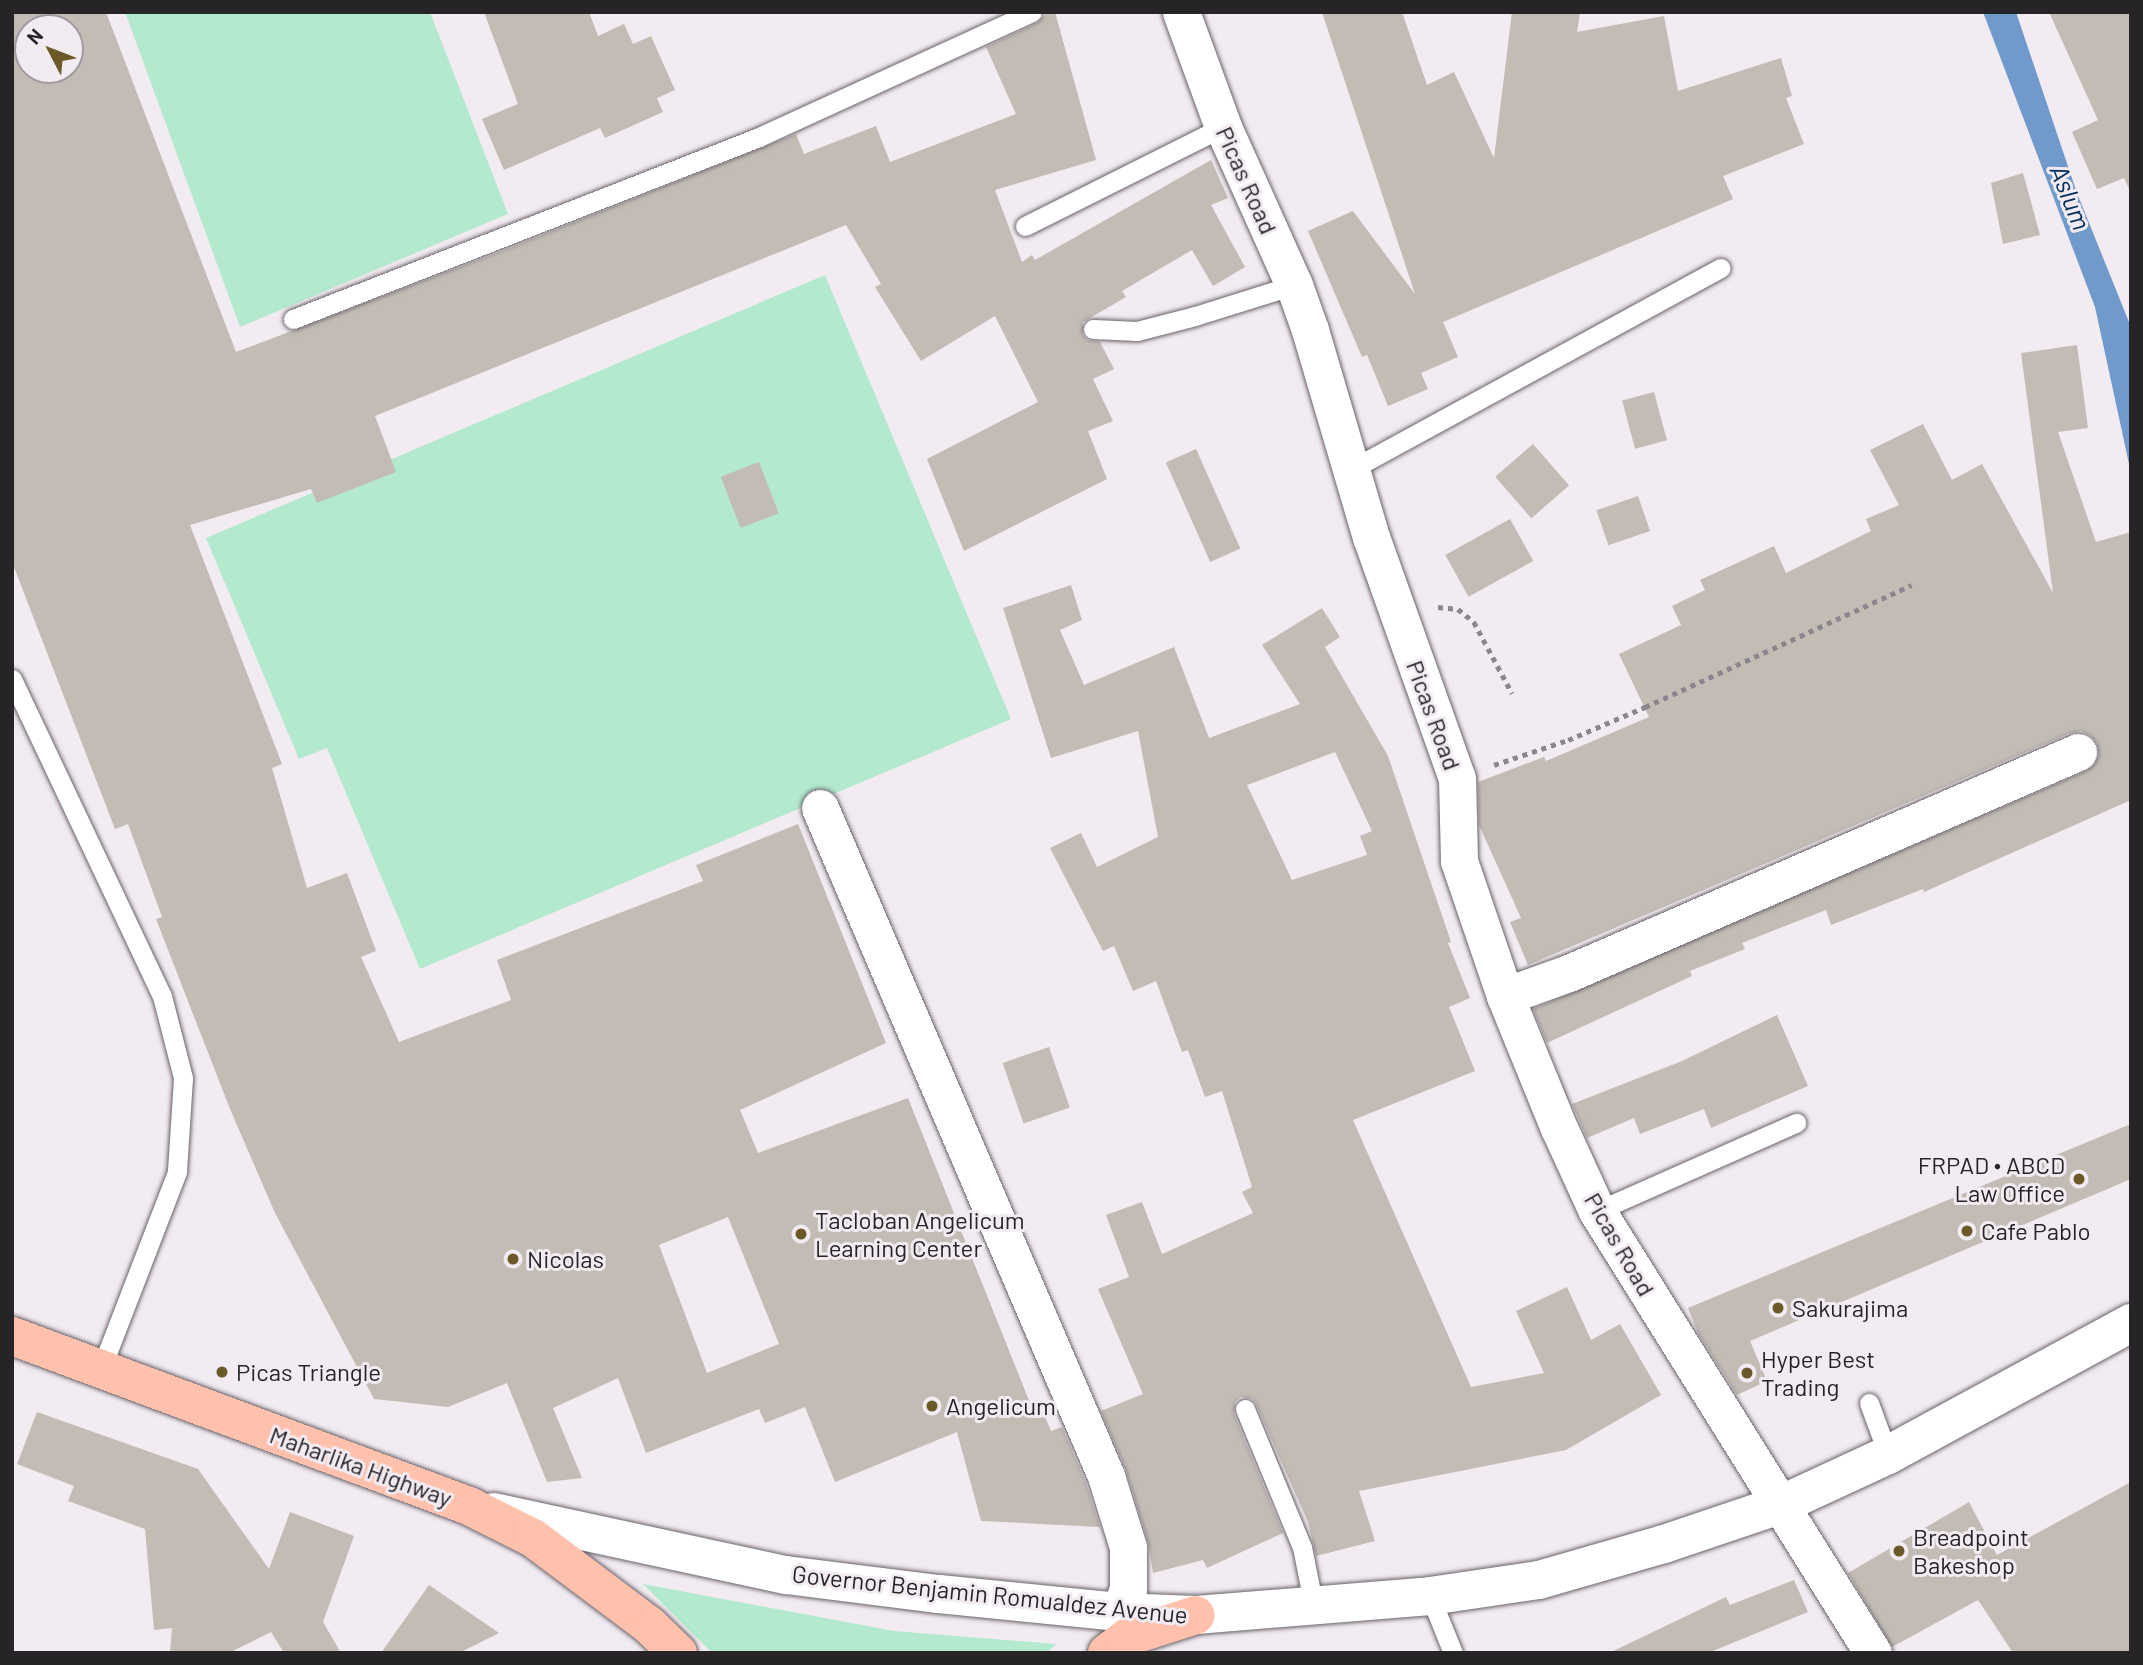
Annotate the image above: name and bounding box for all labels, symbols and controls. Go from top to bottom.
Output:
north arrow [14,14,84,84]
text: N [22,24,47,48]
street label: Picas Road [1211,122,1283,238]
water label: Aslum [2044,160,2098,234]
street label: Picas Road [1401,656,1467,774]
place label: FRPAD ∙ ABCD Law Office [1918,1151,2065,1207]
marker: FRPAD ∙ ABCD Law Office [2071,1171,2087,1187]
street label: Picas Road [1579,1187,1661,1301]
place label: Tacloban Angelicum Learning Center [815,1206,1025,1262]
place label: Cafe Pablo [1981,1217,2091,1245]
marker: Cafe Pablo [1959,1223,1975,1239]
marker: Tacloban Angelicum Learning Center [793,1226,809,1242]
place label: Nicolas [527,1245,604,1273]
marker: Nicolas [505,1251,521,1267]
place label: Sakurajima [1792,1294,1908,1322]
marker: Sakurajima [1770,1300,1786,1316]
place label: Hyper Best Trading [1761,1345,1875,1401]
place label: Picas Triangle [236,1358,381,1386]
marker: Picas Triangle [214,1364,230,1380]
marker: Hyper Best Trading [1739,1365,1755,1381]
place label: Angelicum [946,1392,1056,1420]
marker: Angelicum [924,1398,940,1414]
street label: Maharlika Highway [266,1420,456,1512]
place label: Breadpoint Bakeshop [1913,1523,2029,1579]
marker: Breadpoint Bakeshop [1891,1543,1907,1559]
street label: Governor Benjamin Romualdez Avenue [791,1559,1189,1629]

